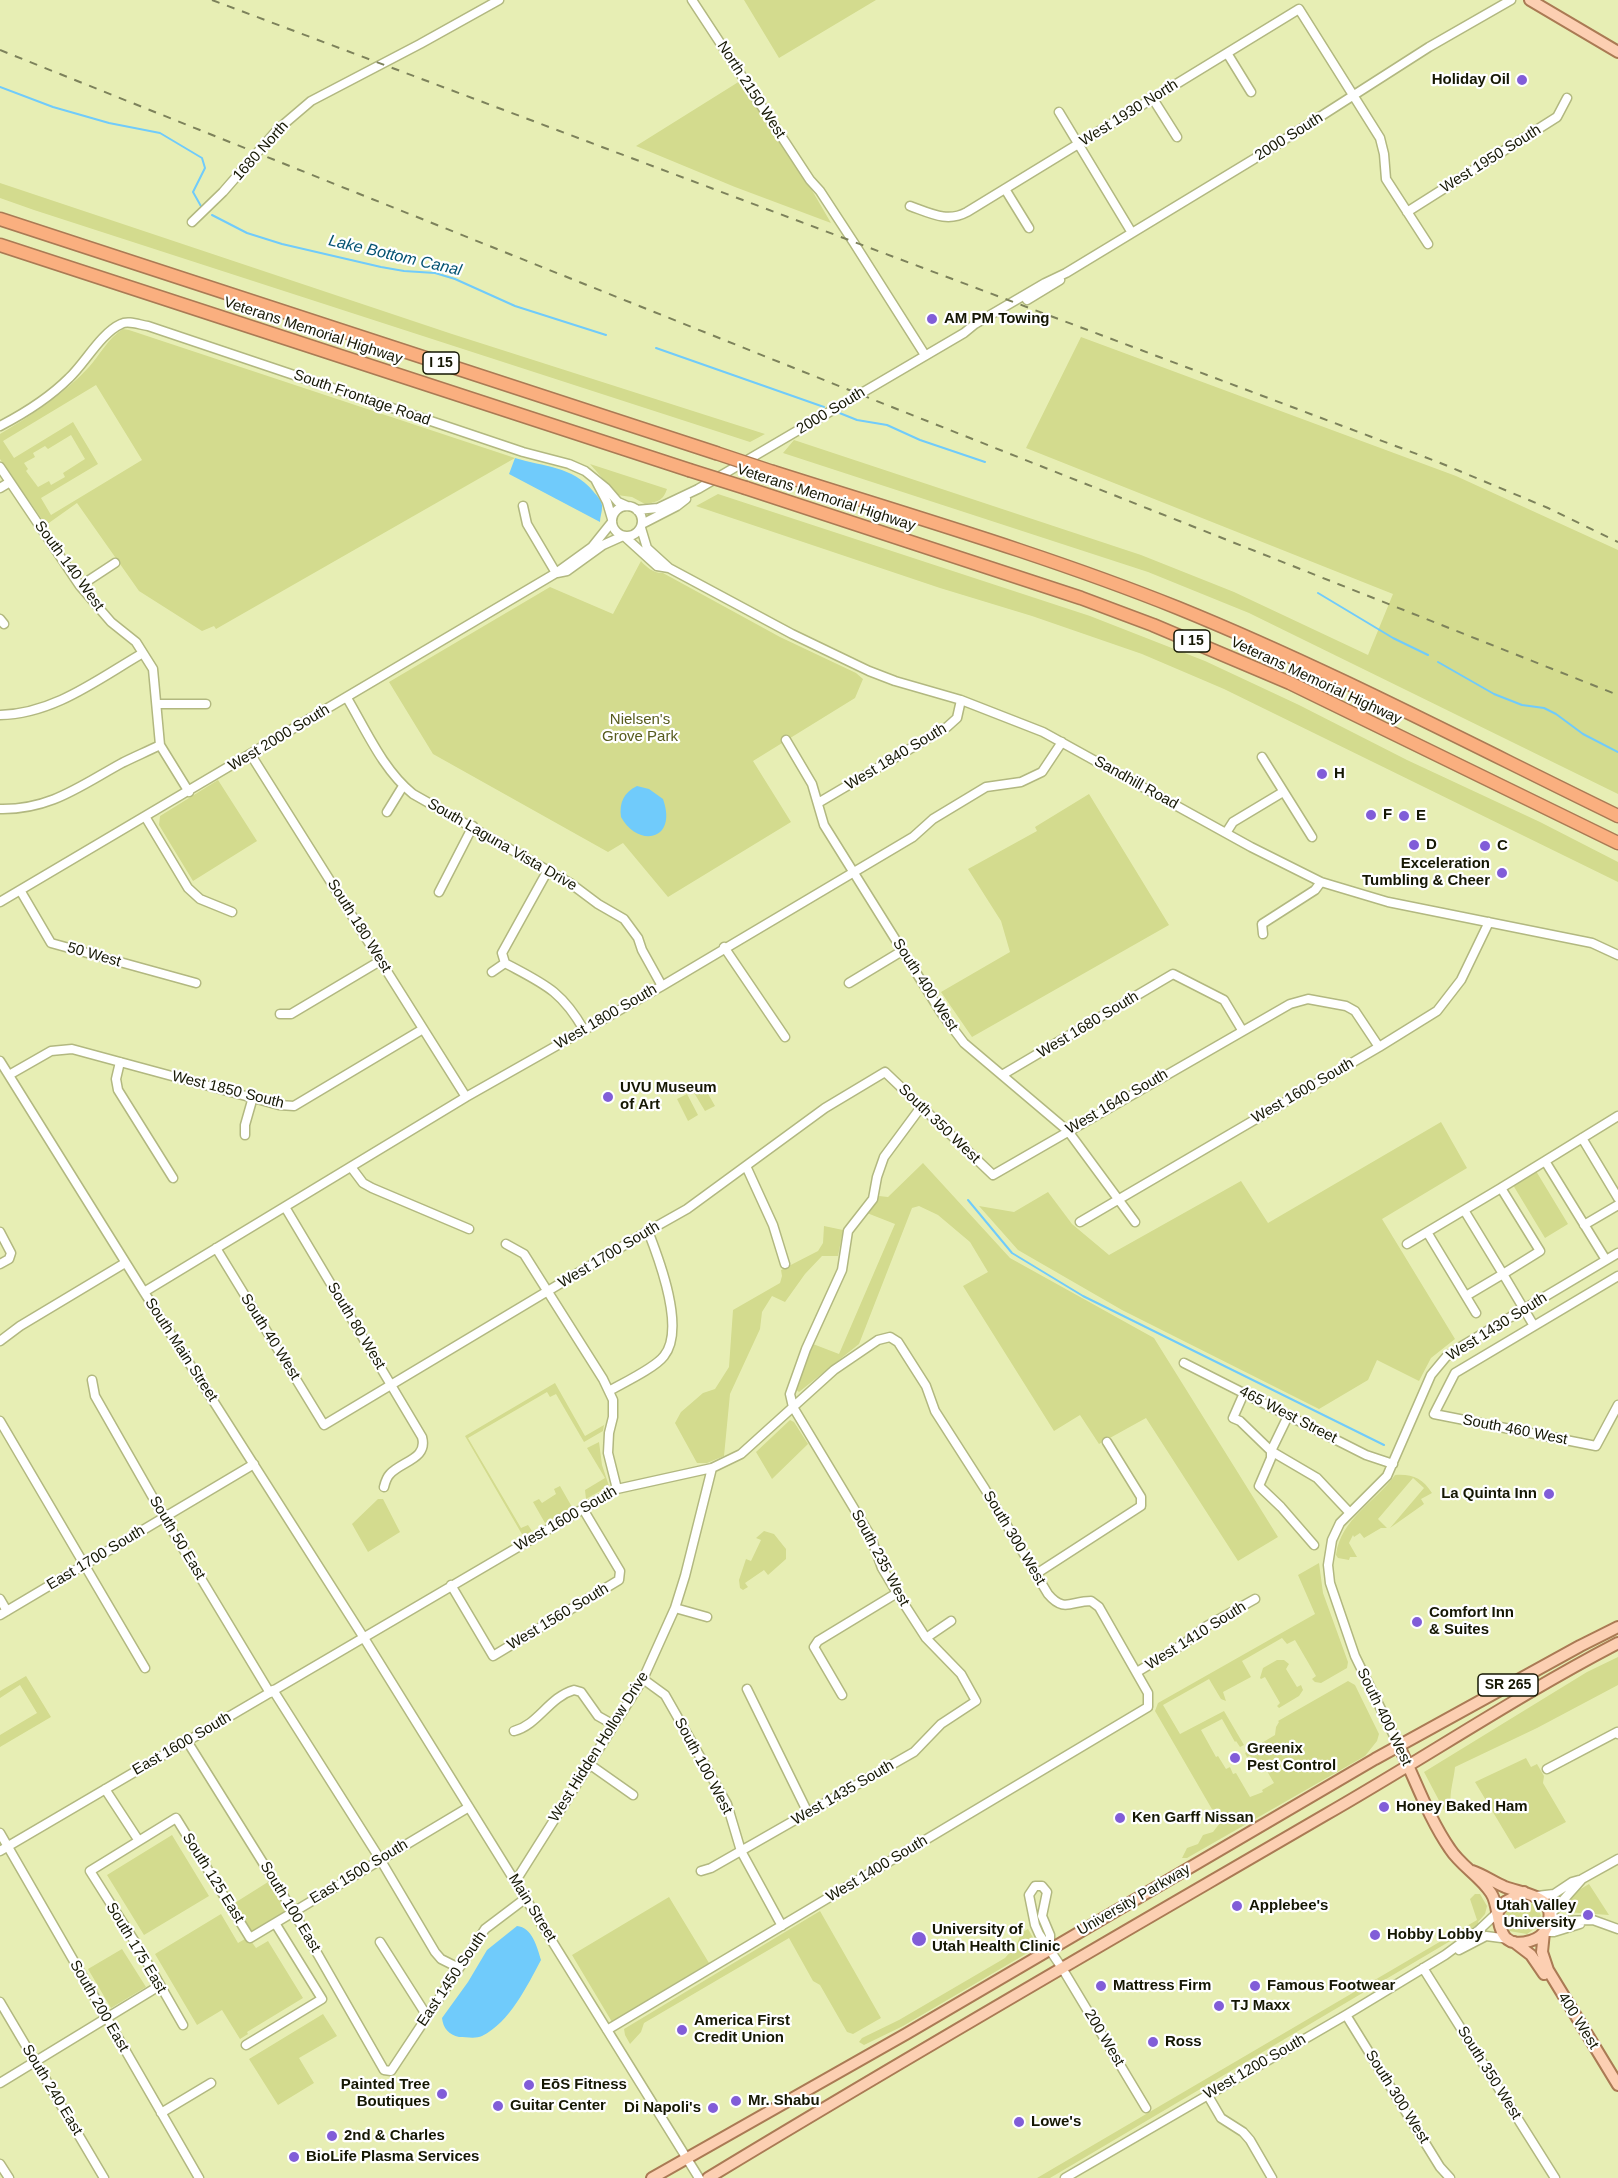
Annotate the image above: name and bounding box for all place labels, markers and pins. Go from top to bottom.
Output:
place label: Holiday Oil [1432,71,1510,89]
marker: Holiday Oil [1515,73,1529,87]
place label: AM PM Towing [944,310,1050,328]
marker: AM PM Towing [925,312,939,326]
place label: H [1334,765,1345,783]
marker: H [1315,767,1329,781]
place label: F [1383,806,1392,824]
place label: E [1416,807,1426,825]
marker: F [1364,808,1378,822]
marker: E [1397,809,1411,823]
place label: D [1426,836,1437,854]
place label: C [1497,837,1508,855]
marker: D [1407,838,1421,852]
marker: C [1478,839,1492,853]
place label: Exceleration Tumbling & Cheer [1362,855,1490,890]
marker: Exceleration Tumbling & Cheer [1495,866,1509,880]
place label: UVU Museum of Art [620,1079,717,1114]
marker: UVU Museum of Art [601,1090,615,1104]
place label: La Quinta Inn [1441,1485,1537,1503]
marker: La Quinta Inn [1542,1487,1556,1501]
place label: Comfort Inn & Suites [1429,1604,1514,1639]
marker: Comfort Inn & Suites [1410,1615,1424,1629]
place label: Greenix Pest Control [1247,1740,1336,1775]
marker: Greenix Pest Control [1228,1751,1242,1765]
place label: Honey Baked Ham [1396,1798,1528,1816]
marker: Honey Baked Ham [1377,1800,1391,1814]
place label: Ken Garff Nissan [1132,1809,1254,1827]
marker: Ken Garff Nissan [1113,1811,1127,1825]
place label: Applebee's [1249,1897,1328,1915]
place label: Utah Valley University [1496,1897,1576,1932]
marker: Applebee's [1230,1899,1244,1913]
marker: Utah Valley University [1581,1908,1595,1922]
place label: University of Utah Health Clinic [932,1921,1060,1956]
place label: Hobby Lobby [1387,1926,1483,1944]
marker: Hobby Lobby [1368,1928,1382,1942]
marker: University of Utah Health Clinic [910,1930,928,1948]
place label: Mattress Firm [1113,1977,1211,1995]
place label: Famous Footwear [1267,1977,1395,1995]
marker: Mattress Firm [1094,1979,1108,1993]
marker: Famous Footwear [1248,1979,1262,1993]
place label: TJ Maxx [1231,1997,1290,2015]
marker: TJ Maxx [1212,1999,1226,2013]
place label: America First Credit Union [694,2012,790,2047]
marker: America First Credit Union [675,2023,689,2037]
place label: Ross [1165,2033,1202,2051]
marker: Ross [1146,2035,1160,2049]
place label: Painted Tree Boutiques [341,2076,430,2111]
place label: EōS Fitness [541,2076,627,2094]
marker: EōS Fitness [522,2078,536,2092]
marker: Painted Tree Boutiques [435,2087,449,2101]
place label: Mr. Shabu [748,2092,820,2110]
marker: Mr. Shabu [729,2094,743,2108]
place label: Guitar Center [510,2097,606,2115]
marker: Guitar Center [491,2099,505,2113]
place label: Di Napoli's [624,2099,701,2117]
marker: Di Napoli's [706,2101,720,2115]
place label: Lowe's [1031,2113,1081,2131]
marker: Lowe's [1012,2115,1026,2129]
place label: 2nd & Charles [344,2127,445,2145]
marker: 2nd & Charles [325,2129,339,2143]
place label: BioLife Plasma Services [306,2148,479,2166]
marker: BioLife Plasma Services [287,2150,301,2164]

